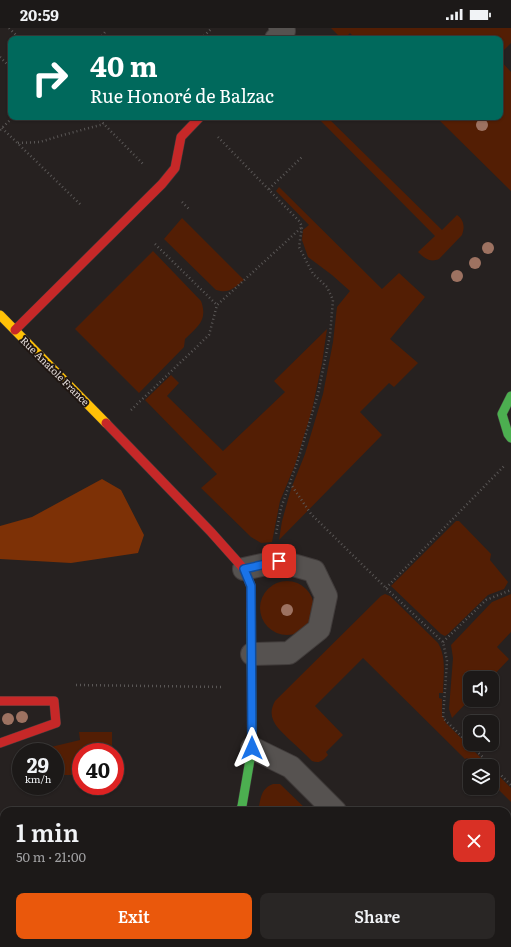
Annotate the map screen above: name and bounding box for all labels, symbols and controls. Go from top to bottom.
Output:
text: 20:59 [20,3,59,26]
text: 40 m [90,44,158,86]
icon: right [24,52,76,104]
text: Rue Honoré de Balzac [90,82,274,109]
street label: Rue Anatole France [18,333,93,408]
pin [262,544,296,578]
icon: arrive [268,550,290,572]
map controls [463,671,499,795]
button: sound [463,671,499,707]
button: search [463,715,499,751]
position arrow [231,727,273,769]
speed limit sign: 40 [72,743,124,795]
text: 29 [27,749,49,779]
button: layers [463,759,499,795]
text: km/h [25,771,51,786]
text: 1 min [16,814,79,849]
button: close [453,820,495,862]
text: 50 m · 21:00 [16,847,86,866]
button: Exit [16,893,252,939]
button: Share [260,893,495,939]

